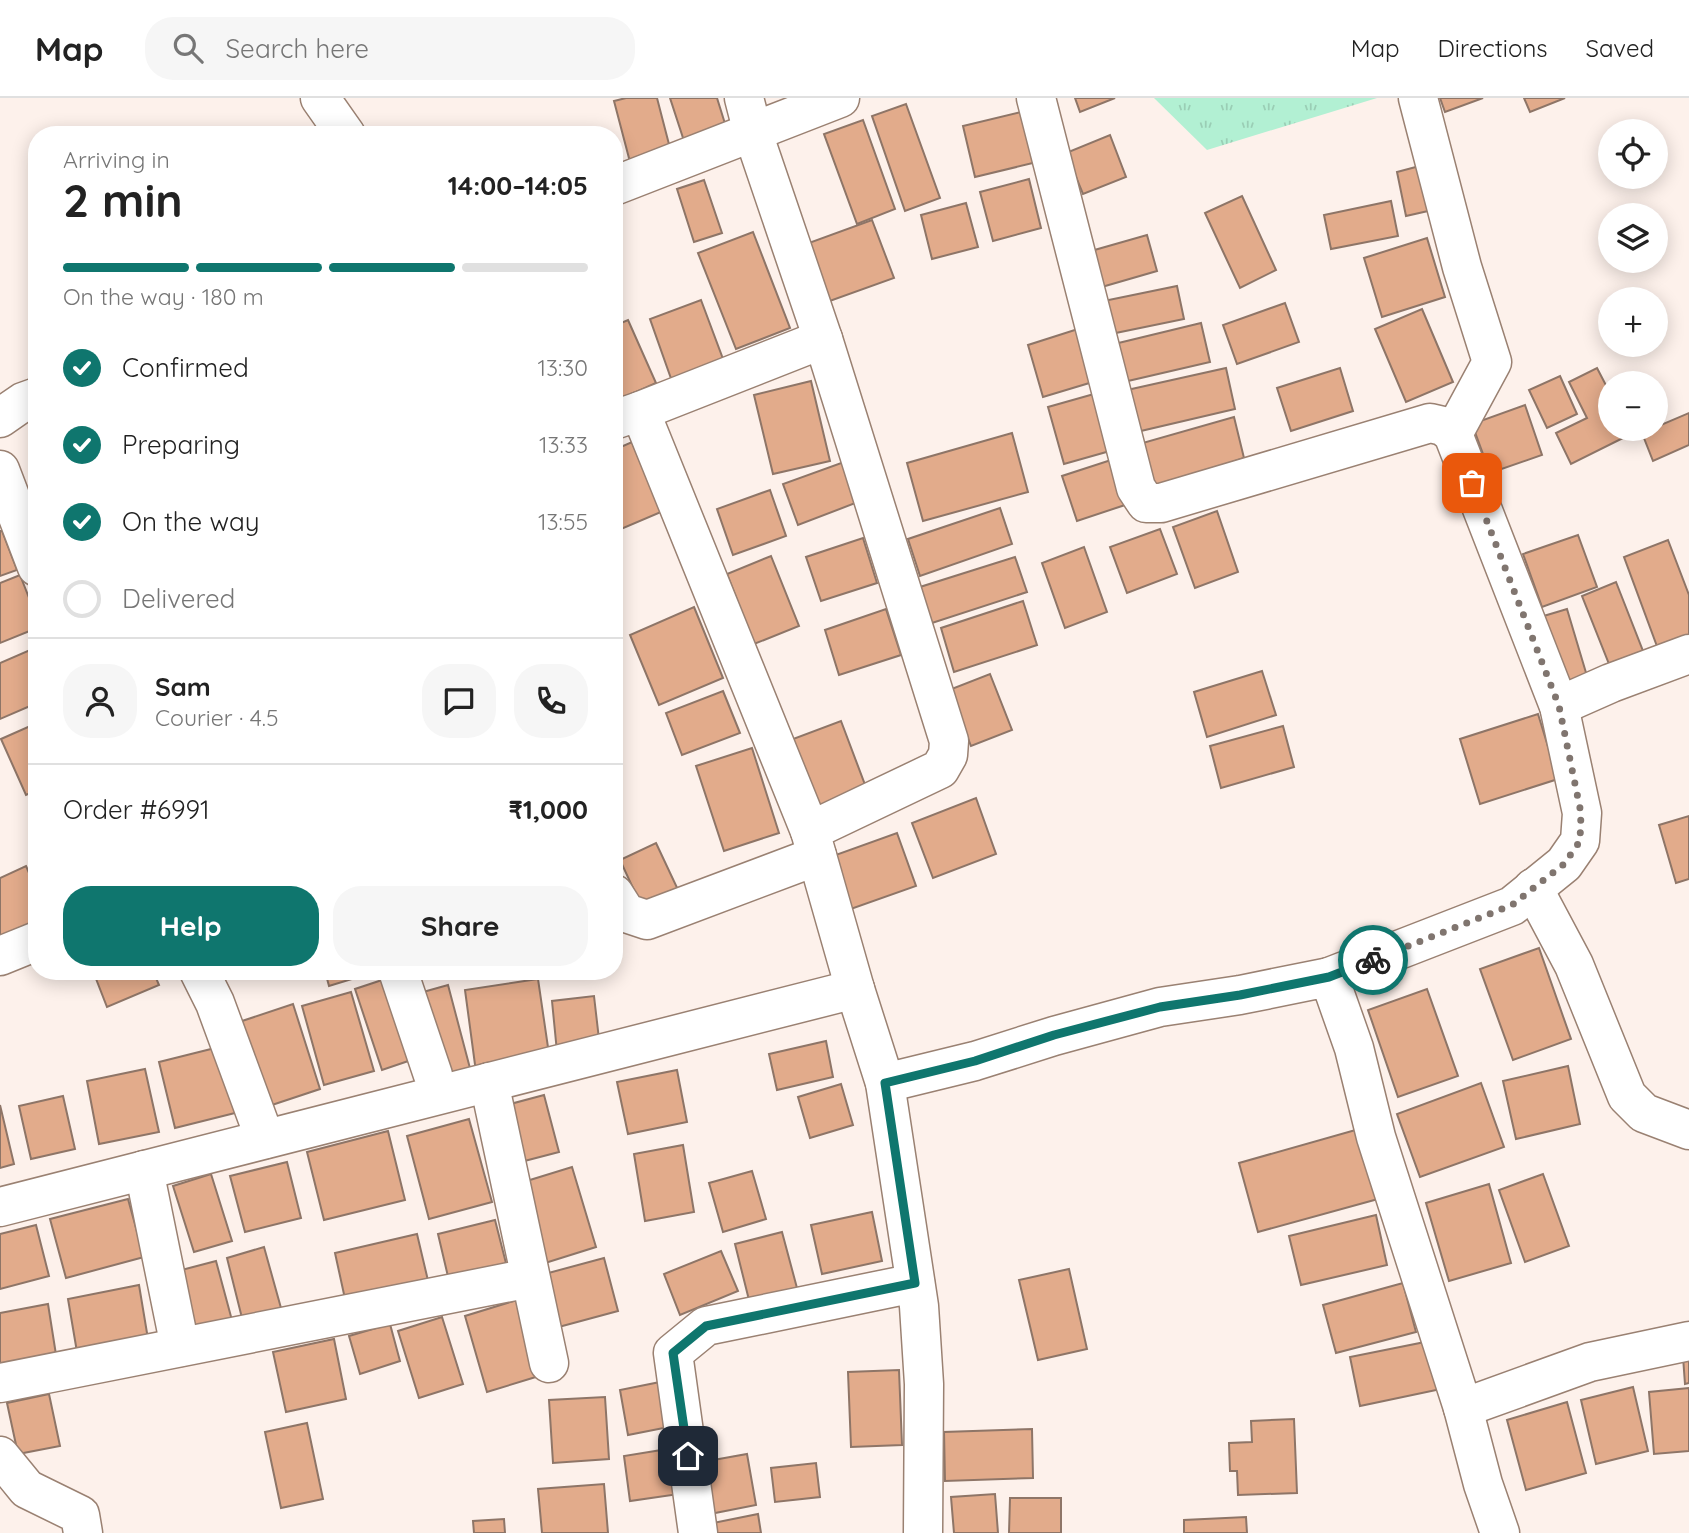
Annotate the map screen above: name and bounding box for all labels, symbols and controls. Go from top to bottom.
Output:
search box [145,17,635,80]
text: Map [35,28,103,69]
icon: search [169,29,207,67]
text: Search here [225,32,369,65]
text: Map [1351,33,1400,63]
text: Directions [1438,33,1548,63]
text: Saved [1586,33,1654,63]
map controls [1598,119,1668,441]
button: locate [1598,119,1668,189]
text: Arriving in [63,145,170,174]
text: 14:00–14:05 [448,169,588,202]
text: 2 min [63,171,183,229]
button: layers [1598,203,1668,273]
text: On the way · 180 m [63,282,264,311]
button: + [1598,287,1668,357]
icon: check [63,349,101,387]
text: Confirmed [122,351,249,384]
text: 13:30 [537,353,588,382]
button: − [1598,371,1668,441]
icon: check [63,426,101,464]
text: Preparing [122,428,240,461]
text: 13:33 [539,430,588,459]
pin [1442,453,1502,513]
icon: bag [1453,464,1491,502]
icon: check [63,503,101,541]
text: On the way [122,505,260,538]
text: 13:55 [538,507,588,536]
text: Delivered [122,582,235,615]
button: person [63,664,137,738]
button: chat [422,664,496,738]
button: phone [514,664,588,738]
text: Sam [155,670,211,703]
text: Courier · 4.5 [155,703,279,732]
text: Order #6991 [63,793,210,826]
text: ₹1,000 [508,793,588,826]
button: Help [63,886,319,966]
button: Share [333,886,588,966]
courier [1338,925,1408,995]
icon: bike [1354,941,1392,979]
pin [658,1426,718,1486]
icon: home [669,1437,707,1475]

